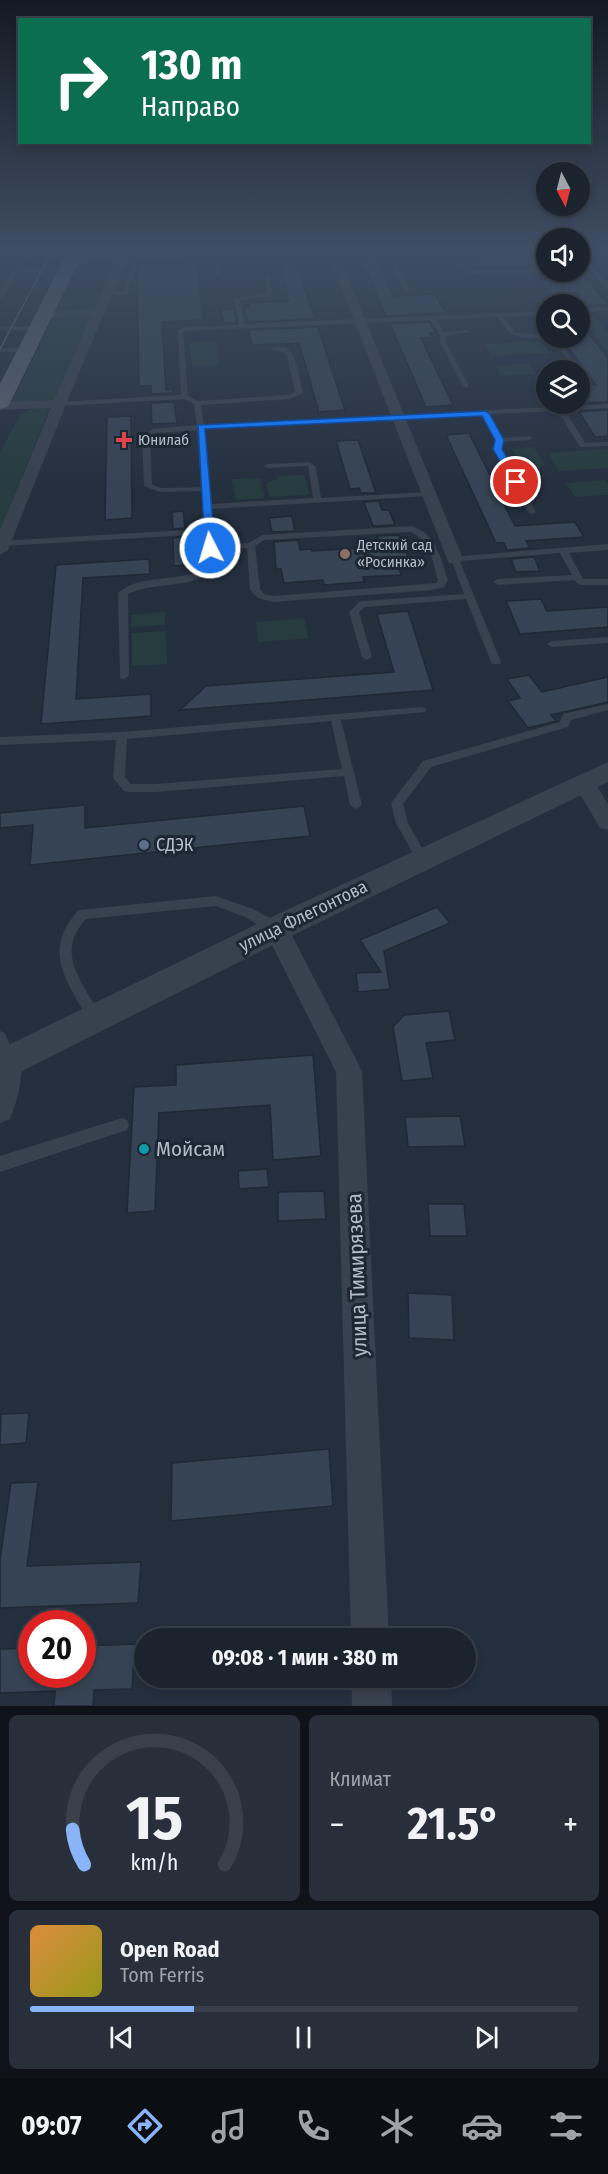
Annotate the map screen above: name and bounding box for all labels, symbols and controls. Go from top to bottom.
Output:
text: 130 m [141,40,242,90]
icon: right [42,42,120,120]
text: Направо [141,91,240,123]
north arrow [536,162,590,216]
map controls [536,162,590,414]
button: sound [536,228,590,282]
button: search [536,294,590,348]
button: layers [536,360,590,414]
marker: Юнилаб [115,431,133,449]
place label: Юнилаб [138,431,189,449]
pin [490,456,541,507]
icon: arrive [499,465,532,498]
position arrow [178,516,242,580]
place label: Детский сад «Росинка» [356,536,432,571]
marker: Детский сад «Росинка» [338,547,352,561]
place label: СДЭК [156,834,194,856]
marker: СДЭК [137,838,151,852]
street label: улица Флегонтова [235,875,371,957]
place label: Мойсам [156,1136,225,1162]
marker: Мойсам [137,1142,151,1156]
street label: улица Тимирязева [341,1193,373,1357]
speed limit sign: 20 [18,1610,96,1688]
text: 09:08 · 1 мин · 380 m [212,1644,398,1671]
text: Климат [330,1767,391,1791]
text: 15 [126,1781,183,1856]
text: 21.5° [407,1797,500,1851]
text: − [330,1805,344,1845]
text: + [563,1805,578,1845]
text: km/h [130,1850,178,1876]
text: Open Road [120,1936,220,1963]
text: Tom Ferris [120,1963,204,1987]
icon: previous [105,2021,138,2054]
icon: pause [287,2021,320,2054]
icon: next [470,2021,503,2054]
icon: directions [124,2105,166,2147]
icon: music [208,2105,250,2147]
icon: phone [292,2105,334,2147]
icon: climate [376,2105,418,2147]
icon: car [461,2105,503,2147]
icon: filters [545,2105,587,2147]
text: 09:07 [21,2110,82,2142]

